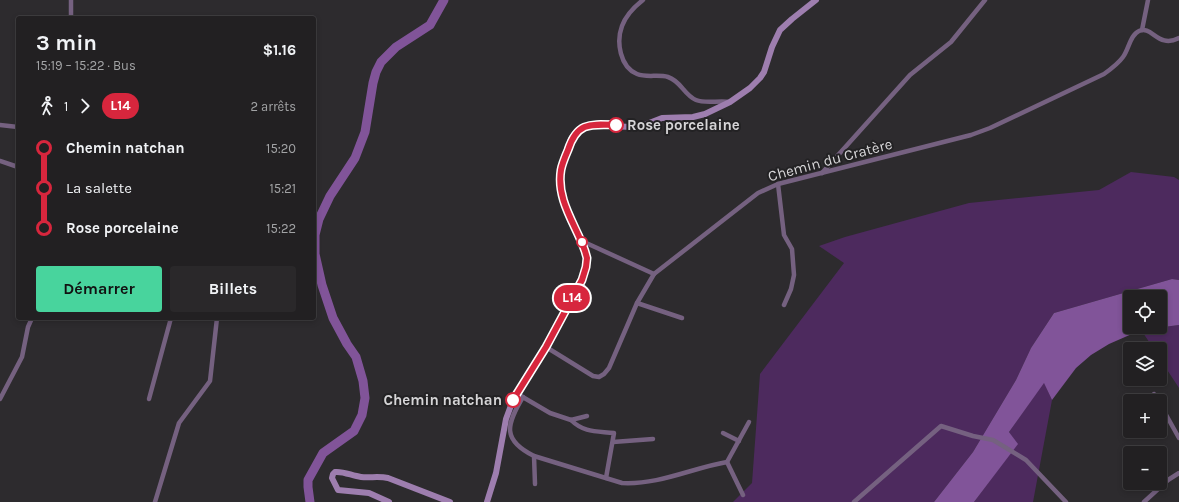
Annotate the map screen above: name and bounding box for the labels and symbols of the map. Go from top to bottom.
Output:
place label: Rose porcelaine [627,116,740,134]
marker: Rose porcelaine [608,117,624,133]
street label: Chemin du Cratère [766,135,894,185]
unlabelled marker [576,236,588,248]
line badge: L14 [549,285,595,311]
place label: Chemin natchan [383,391,502,409]
marker: Chemin natchan [505,392,521,408]

